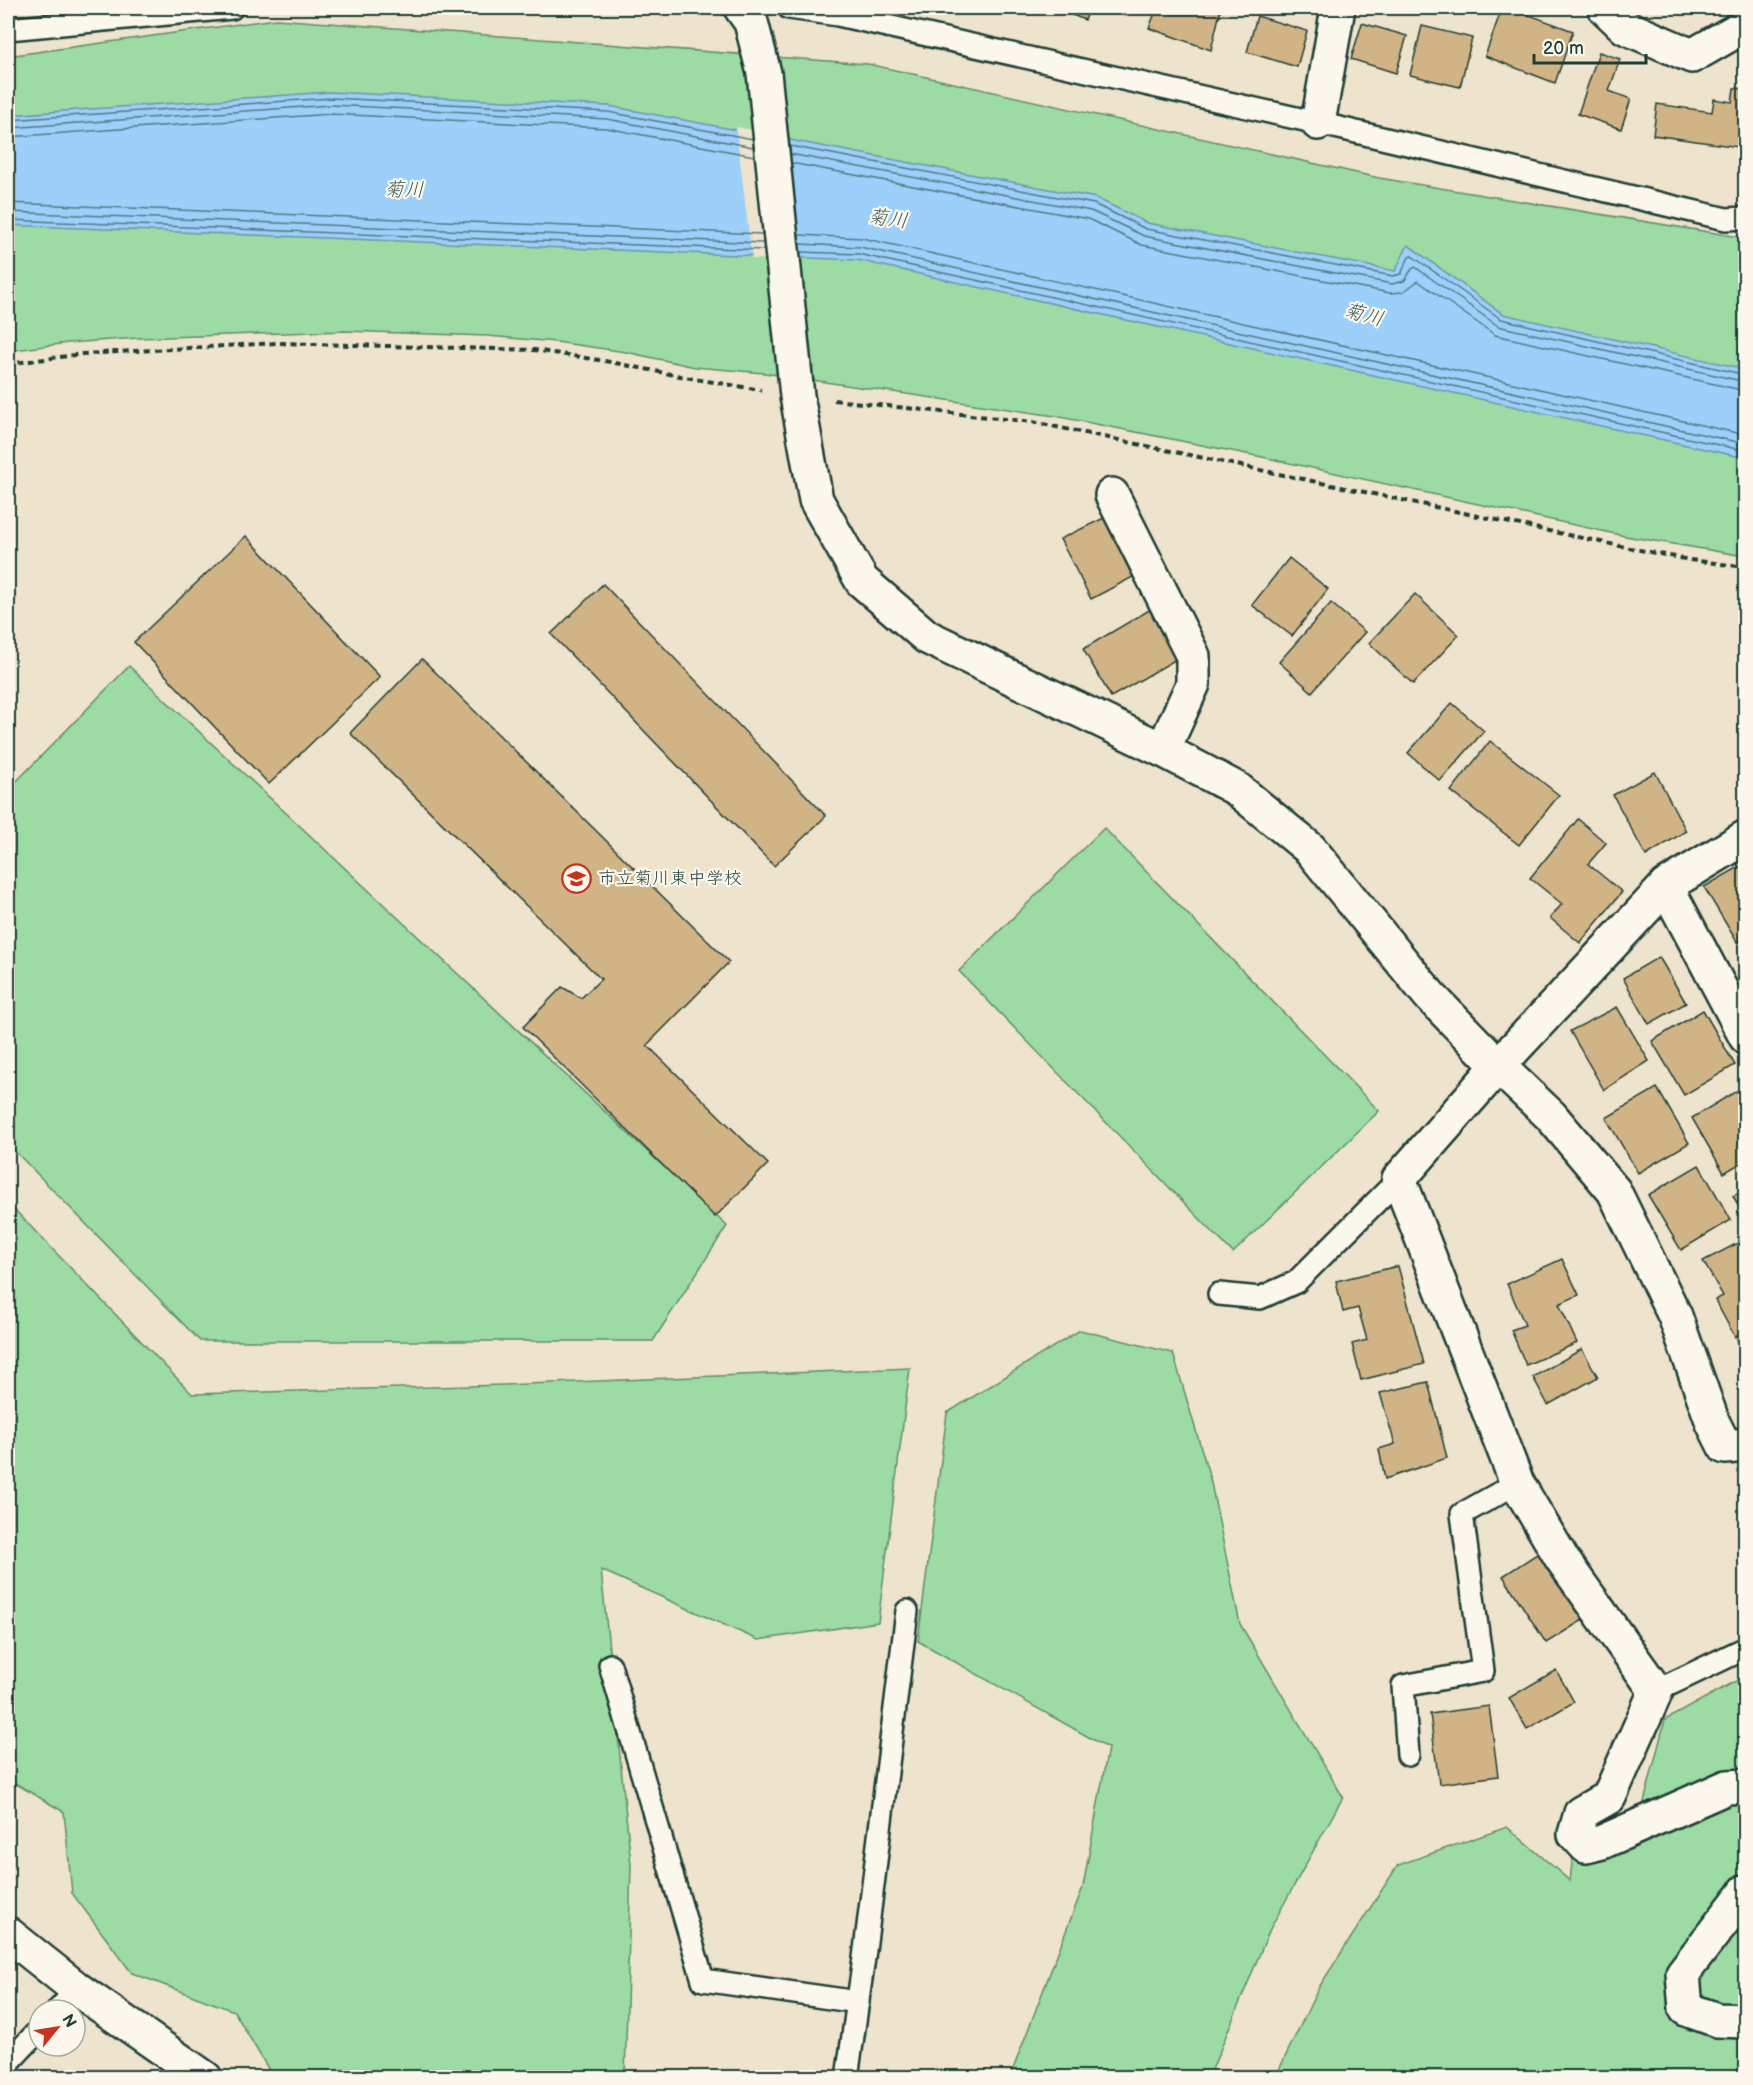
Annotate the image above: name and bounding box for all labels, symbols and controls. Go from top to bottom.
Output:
scale bar [1534,27,1646,65]
text: 20 m [1543,38,1584,59]
water label: 菊川 [384,178,424,202]
water label: 菊川 [867,205,909,233]
water label: 菊川 [1341,298,1386,332]
school or university icon: 市立菊川東中学校 [561,862,593,894]
place label: 市立菊川東中学校 [598,868,742,889]
north arrow [27,1998,87,2058]
text: N [57,2011,80,2031]

